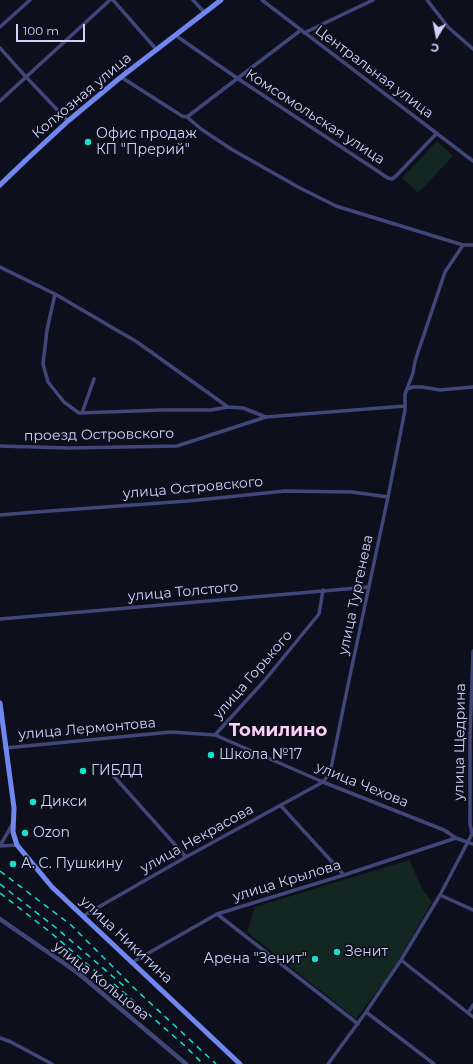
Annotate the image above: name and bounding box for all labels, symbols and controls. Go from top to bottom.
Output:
scale bar [18,16,87,42]
north arrow [417,16,457,56]
street label: Центральная улица [311,22,437,122]
text: 100 m [23,23,59,38]
text: С [430,40,440,55]
street label: Колхозная улица [29,50,135,142]
street label: Комсомольская улица [242,66,388,168]
place label: Офис продаж КП "Прерий" [96,126,197,158]
marker: Офис продаж КП "Прерий" [83,137,93,147]
street label: проезд Островского [24,425,174,445]
street label: улица Островского [122,474,264,502]
street label: улица Тургенева [335,533,377,657]
street label: улица Толстого [127,579,239,605]
street label: улица Горького [210,627,296,723]
street label: улица Щедрина [451,683,469,801]
street label: улица Лермонтова [18,715,156,743]
district label: Томилино [229,720,327,742]
place label: Школа №17 [219,747,302,763]
marker: Школа №17 [206,750,216,760]
street label: улица Чехова [313,759,411,811]
place label: ГИБДД [91,763,143,779]
marker: ГИБДД [78,766,88,776]
place label: Дикси [41,794,87,810]
marker: Дикси [28,797,38,807]
street label: улица Некрасова [138,801,256,877]
place label: Ozon [33,825,70,841]
marker: Ozon [20,828,30,838]
place label: А. С. Пушкину [21,856,123,872]
street label: улица Крылова [231,857,343,905]
marker: А. С. Пушкину [8,859,18,869]
street label: улица Никитина [76,893,176,987]
street label: улица Кольцова [50,938,152,1024]
place label: Зенит [345,944,388,960]
marker: Зенит [332,947,342,957]
place label: Арена "Зенит" [204,951,307,967]
marker: Арена "Зенит" [310,954,320,964]

